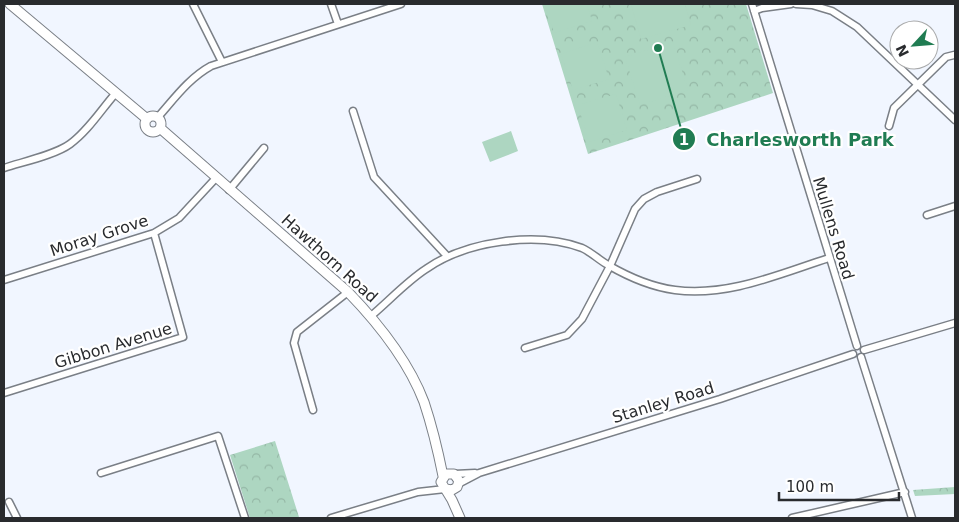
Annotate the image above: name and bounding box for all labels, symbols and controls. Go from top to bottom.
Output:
north arrow [889,20,939,70]
text: N [893,42,912,59]
callout: Charlesworth Park [671,123,904,156]
text: Charlesworth Park [706,129,895,150]
text: 1 [679,131,689,149]
street label: Mullens Road [809,174,858,282]
street label: Hawthorn Road [278,210,382,307]
street label: Moray Grove [48,211,151,260]
street label: Gibbon Avenue [52,319,174,372]
street label: Stanley Road [610,378,716,427]
scale bar [779,470,899,502]
text: 100 m [786,478,834,496]

